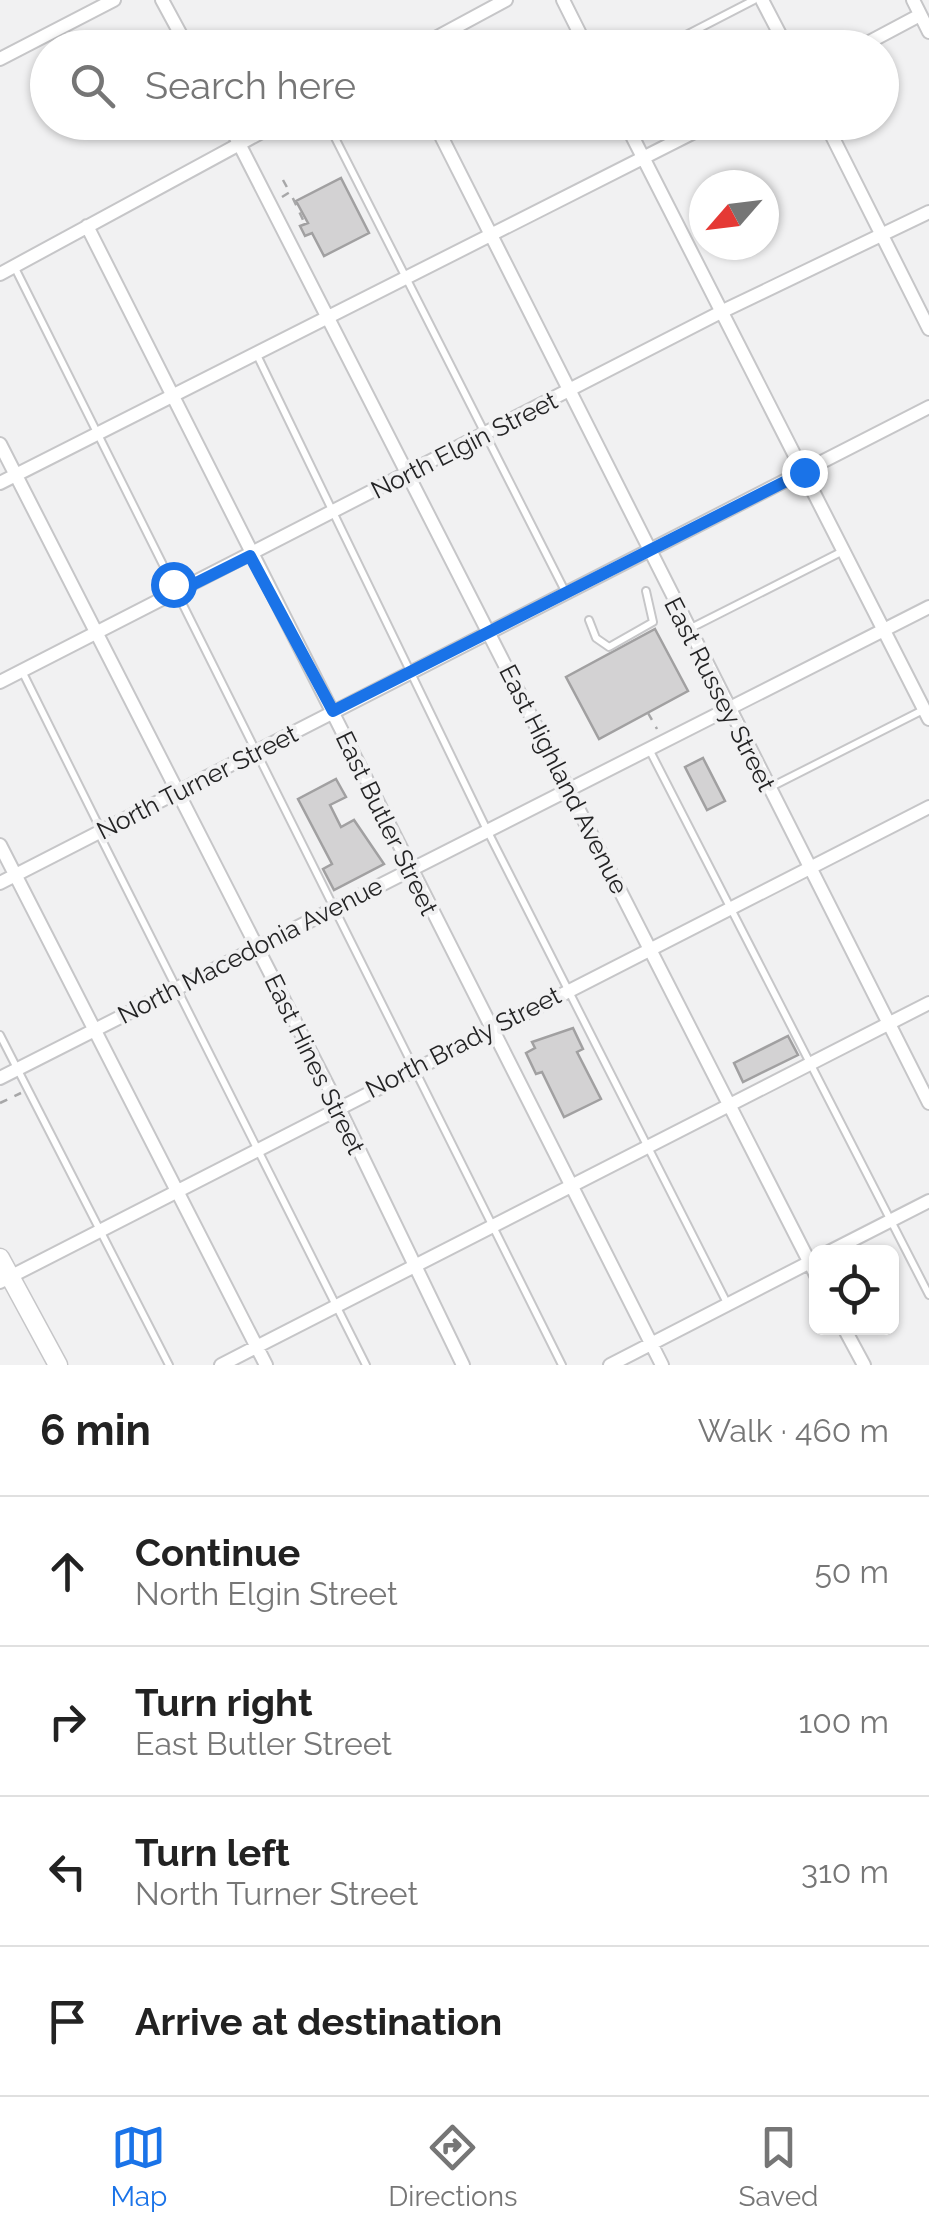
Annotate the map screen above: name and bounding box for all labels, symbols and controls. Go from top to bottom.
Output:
search box [30,30,899,140]
icon: search [65,58,120,113]
text: Search here [145,63,356,108]
north arrow [689,170,779,260]
street label: North Elgin Street [366,385,563,505]
route end [782,450,828,496]
route start [151,562,197,608]
street label: East Russey Street [658,592,782,797]
street label: East Highland Avenue [493,659,635,899]
street label: North Turner Street [92,718,303,846]
street label: East Butler Street [329,726,445,920]
street label: North Macedonia Avenue [113,870,387,1030]
street label: East Hines Street [258,969,372,1159]
street label: North Brady Street [360,980,566,1104]
map controls [809,1245,899,1335]
button: locate [809,1245,899,1335]
text: 6 min [40,1406,151,1455]
text: Walk · 460 m [698,1412,889,1449]
text: Continue [135,1530,300,1575]
icon: ahead [40,1544,95,1599]
text: 50 m [814,1553,889,1590]
text: North Elgin Street [135,1575,398,1612]
text: Turn right [135,1680,312,1725]
icon: right [40,1694,95,1749]
text: 100 m [799,1703,889,1740]
text: East Butler Street [135,1725,392,1762]
text: Turn left [135,1830,290,1875]
icon: left [40,1844,95,1899]
text: 310 m [801,1853,889,1890]
text: North Turner Street [135,1875,418,1912]
icon: arrive [40,1994,95,2049]
text: Arrive at destination [135,1999,502,2044]
tab: Map [110,2120,167,2213]
tab: Directions [388,2120,518,2213]
tab: Saved [738,2120,819,2213]

